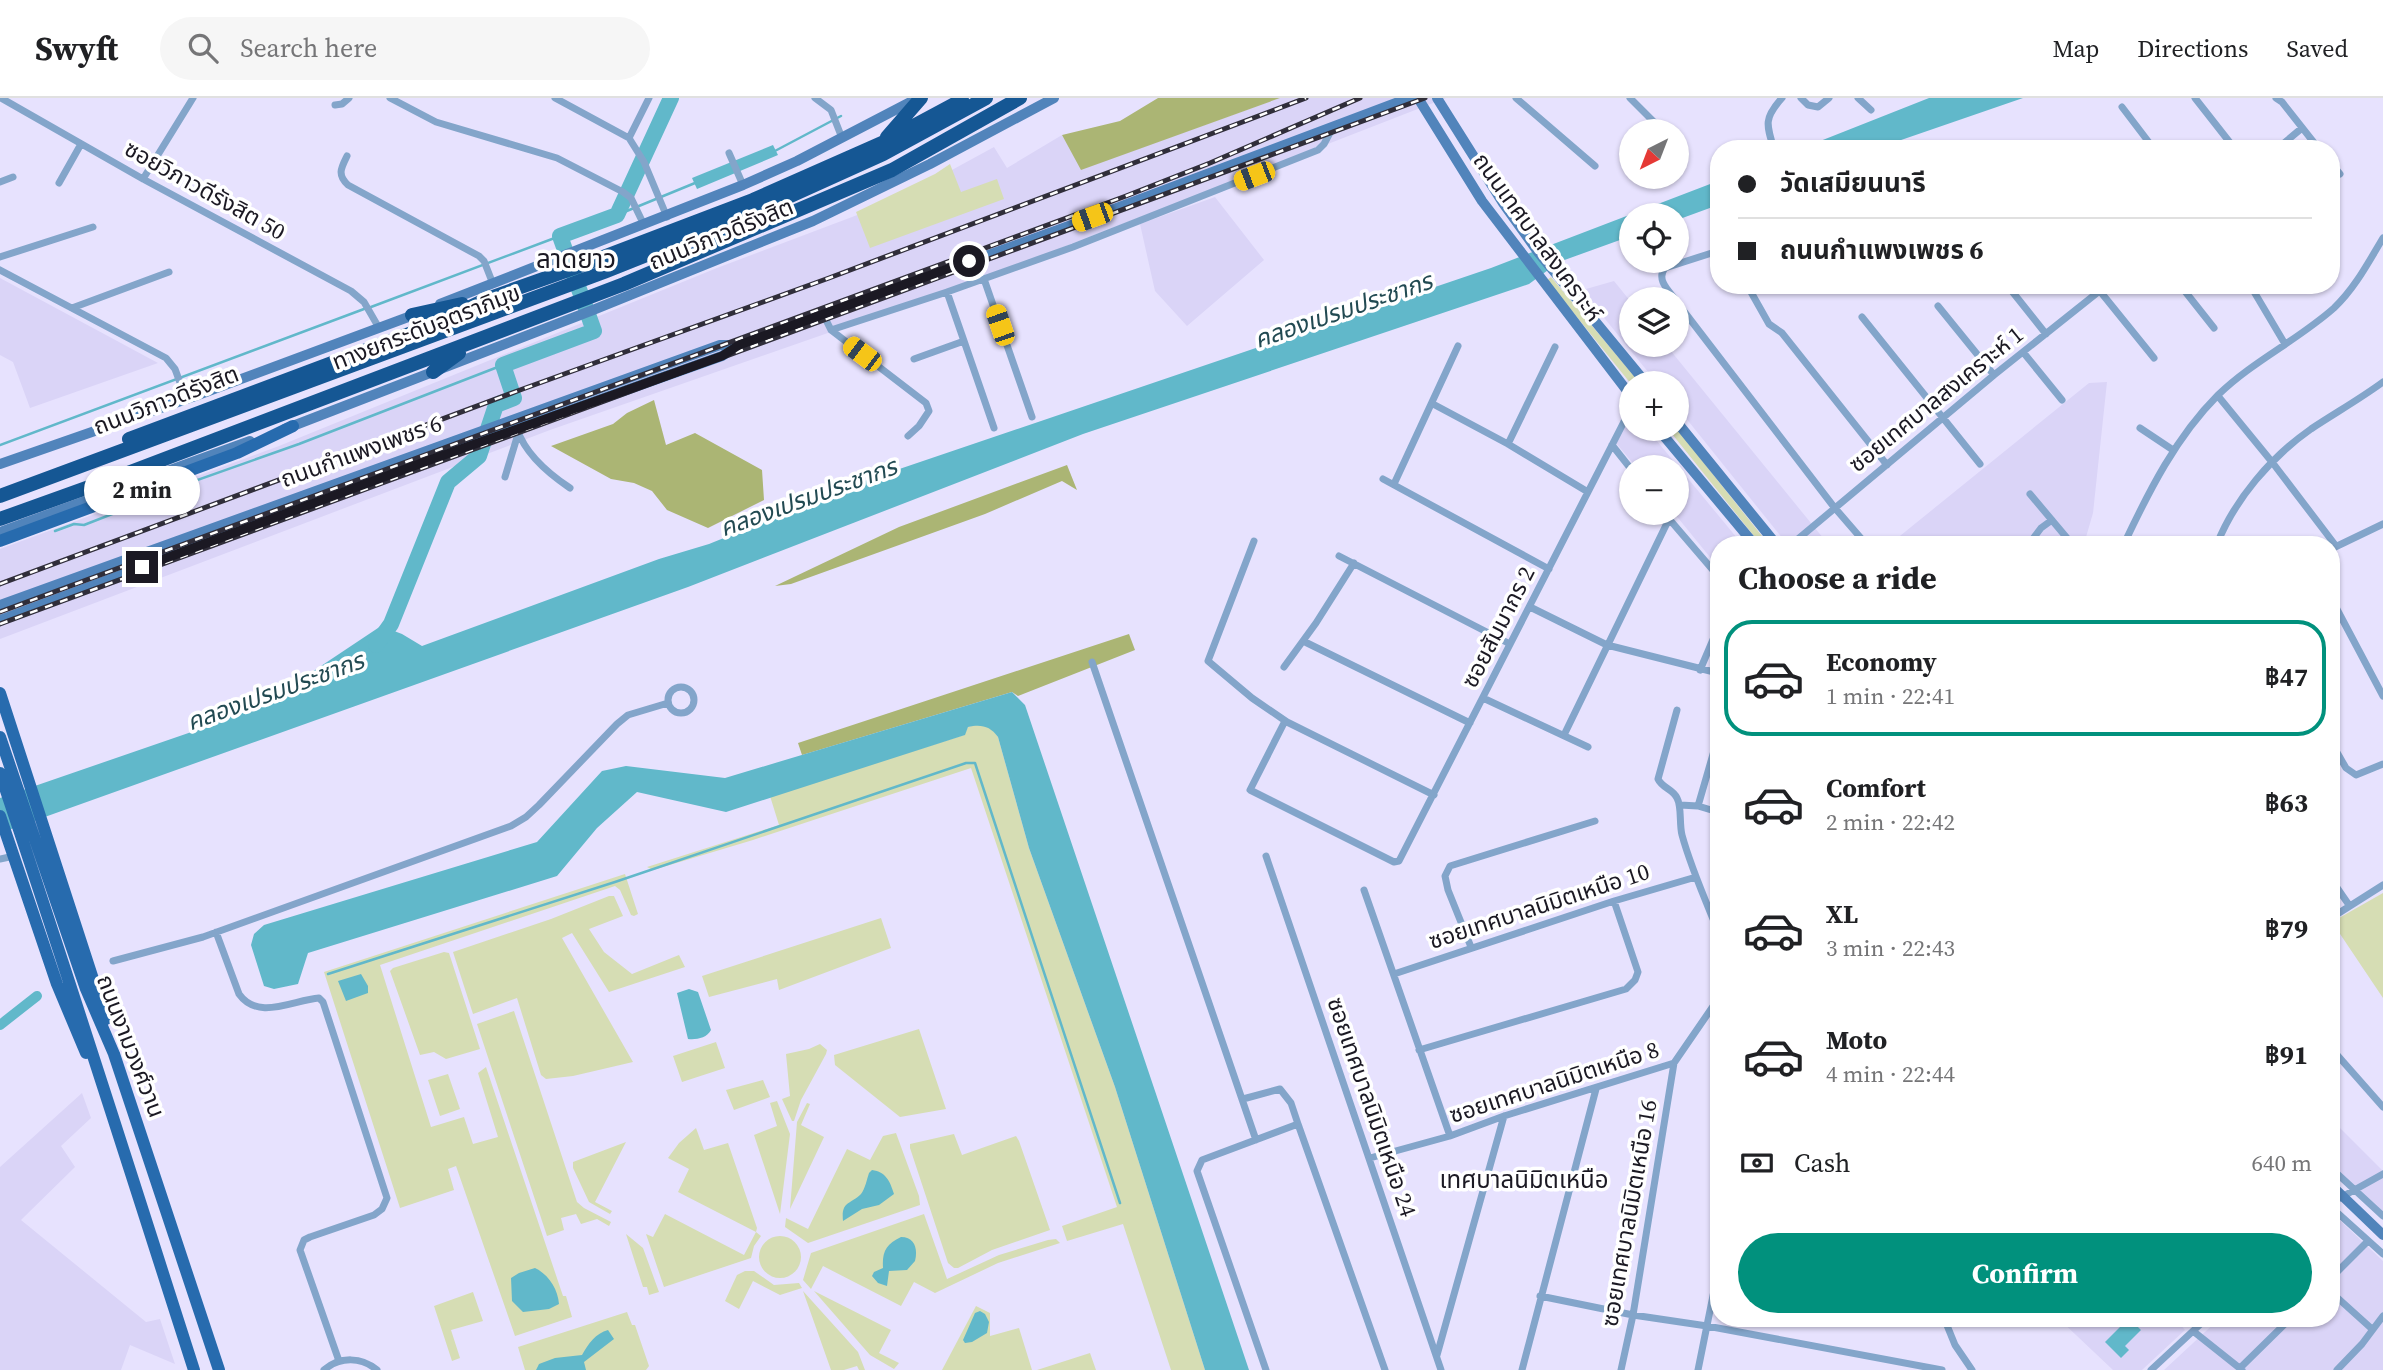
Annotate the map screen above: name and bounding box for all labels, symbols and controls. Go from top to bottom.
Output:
search box [160,17,650,80]
text: Swyft [35,26,118,71]
icon: search [184,29,222,67]
text: Search here [240,30,377,66]
text: Map [2052,32,2099,65]
text: Directions [2137,32,2248,65]
text: Saved [2286,32,2348,65]
north arrow [1619,119,1689,189]
map controls [1619,119,1689,525]
street label: ซอยวิภาวดีรังสิต 50 [119,133,291,247]
street label: ถนนเทศบาลสงเคราะห์ [1466,146,1611,328]
car [1231,159,1278,193]
text: วัดเสมียนนารี [1780,165,1926,201]
street label: ถนนวิภาวดีรังสิต [644,190,798,278]
car [1069,200,1116,234]
button: locate [1619,203,1689,273]
text: ถนนกำแพงเพชร 6 [1780,232,1984,268]
district label: ลาดยาว [536,241,616,277]
route start [953,245,985,277]
water label: คลองเปรมประชากร [1250,263,1439,356]
street label: ทางยกระดับอุตราภิมุข [327,276,525,378]
button: layers [1619,287,1689,357]
car [984,302,1017,348]
street label: ซอยเทศบาลสงเคราะห์ 1 [1842,319,2030,479]
car [839,333,886,375]
street label: ถนนวิภาวดีรังสิต [89,358,243,442]
button: + [1619,371,1689,441]
street label: ถนนกำแพงเพชร 6 [276,407,446,495]
water label: คลองเปรมประชากร [715,449,903,544]
button: − [1619,455,1689,525]
callout: 2 min [84,466,200,514]
text: 2 min [112,474,172,506]
route end [126,551,158,583]
text: Choose a ride [1738,556,1937,600]
street label: ซอยสัมมากร 2 [1454,561,1542,693]
water label: คลองเปรมประชากร [182,643,370,738]
text: Economy [1826,644,1937,680]
icon: car [1742,647,1805,710]
text: ฿47 [2265,659,2308,695]
text: 1 min · 22:41 [1826,680,1955,712]
text: Comfort [1826,770,1926,806]
icon: car [1742,773,1805,836]
text: ฿63 [2265,785,2308,821]
text: 2 min · 22:42 [1826,806,1955,838]
street label: ซอยเทศบาลนิมิตเหนือ 10 [1425,855,1653,957]
text: XL [1826,896,1858,932]
icon: car [1742,899,1805,962]
text: ฿79 [2265,911,2308,947]
text: 3 min · 22:43 [1826,932,1955,964]
street label: ถนนงามวงศ์วาน [89,970,173,1122]
street label: ซอยเทศบาลนิมิตเหนือ 24 [1319,993,1425,1221]
text: Moto [1826,1022,1887,1058]
icon: car [1742,1025,1805,1088]
street label: ซอยเทศบาลนิมิตเหนือ 8 [1445,1033,1663,1131]
text: ฿91 [2265,1037,2308,1073]
text: 4 min · 22:44 [1826,1058,1955,1090]
street label: ซอยเทศบาลนิมิตเหนือ 16 [1593,1097,1665,1329]
icon: cash [1738,1144,1776,1182]
text: Cash [1794,1145,1850,1181]
text: 640 m [2251,1147,2312,1179]
district label: เทศบาลนิมิตเหนือ [1439,1163,1609,1196]
button: Confirm [1738,1233,2312,1313]

